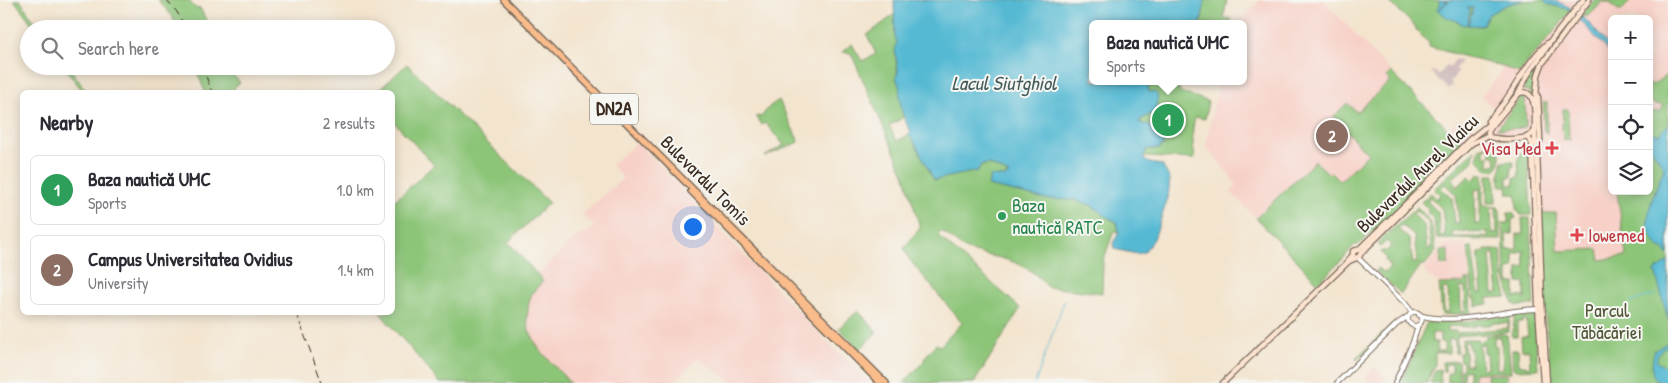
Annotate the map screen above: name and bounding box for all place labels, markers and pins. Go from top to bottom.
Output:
pin: 1 [1152,101,1184,139]
pin: 2 [1316,117,1348,155]
place label: Visa Med [1481,135,1542,161]
marker: Visa Med [1545,141,1559,155]
place label: Baza nautică RATC [1012,192,1103,240]
marker: Baza nautică RATC [996,210,1008,222]
place label: Iowemed [1588,222,1645,248]
marker: Iowemed [1570,228,1584,242]

